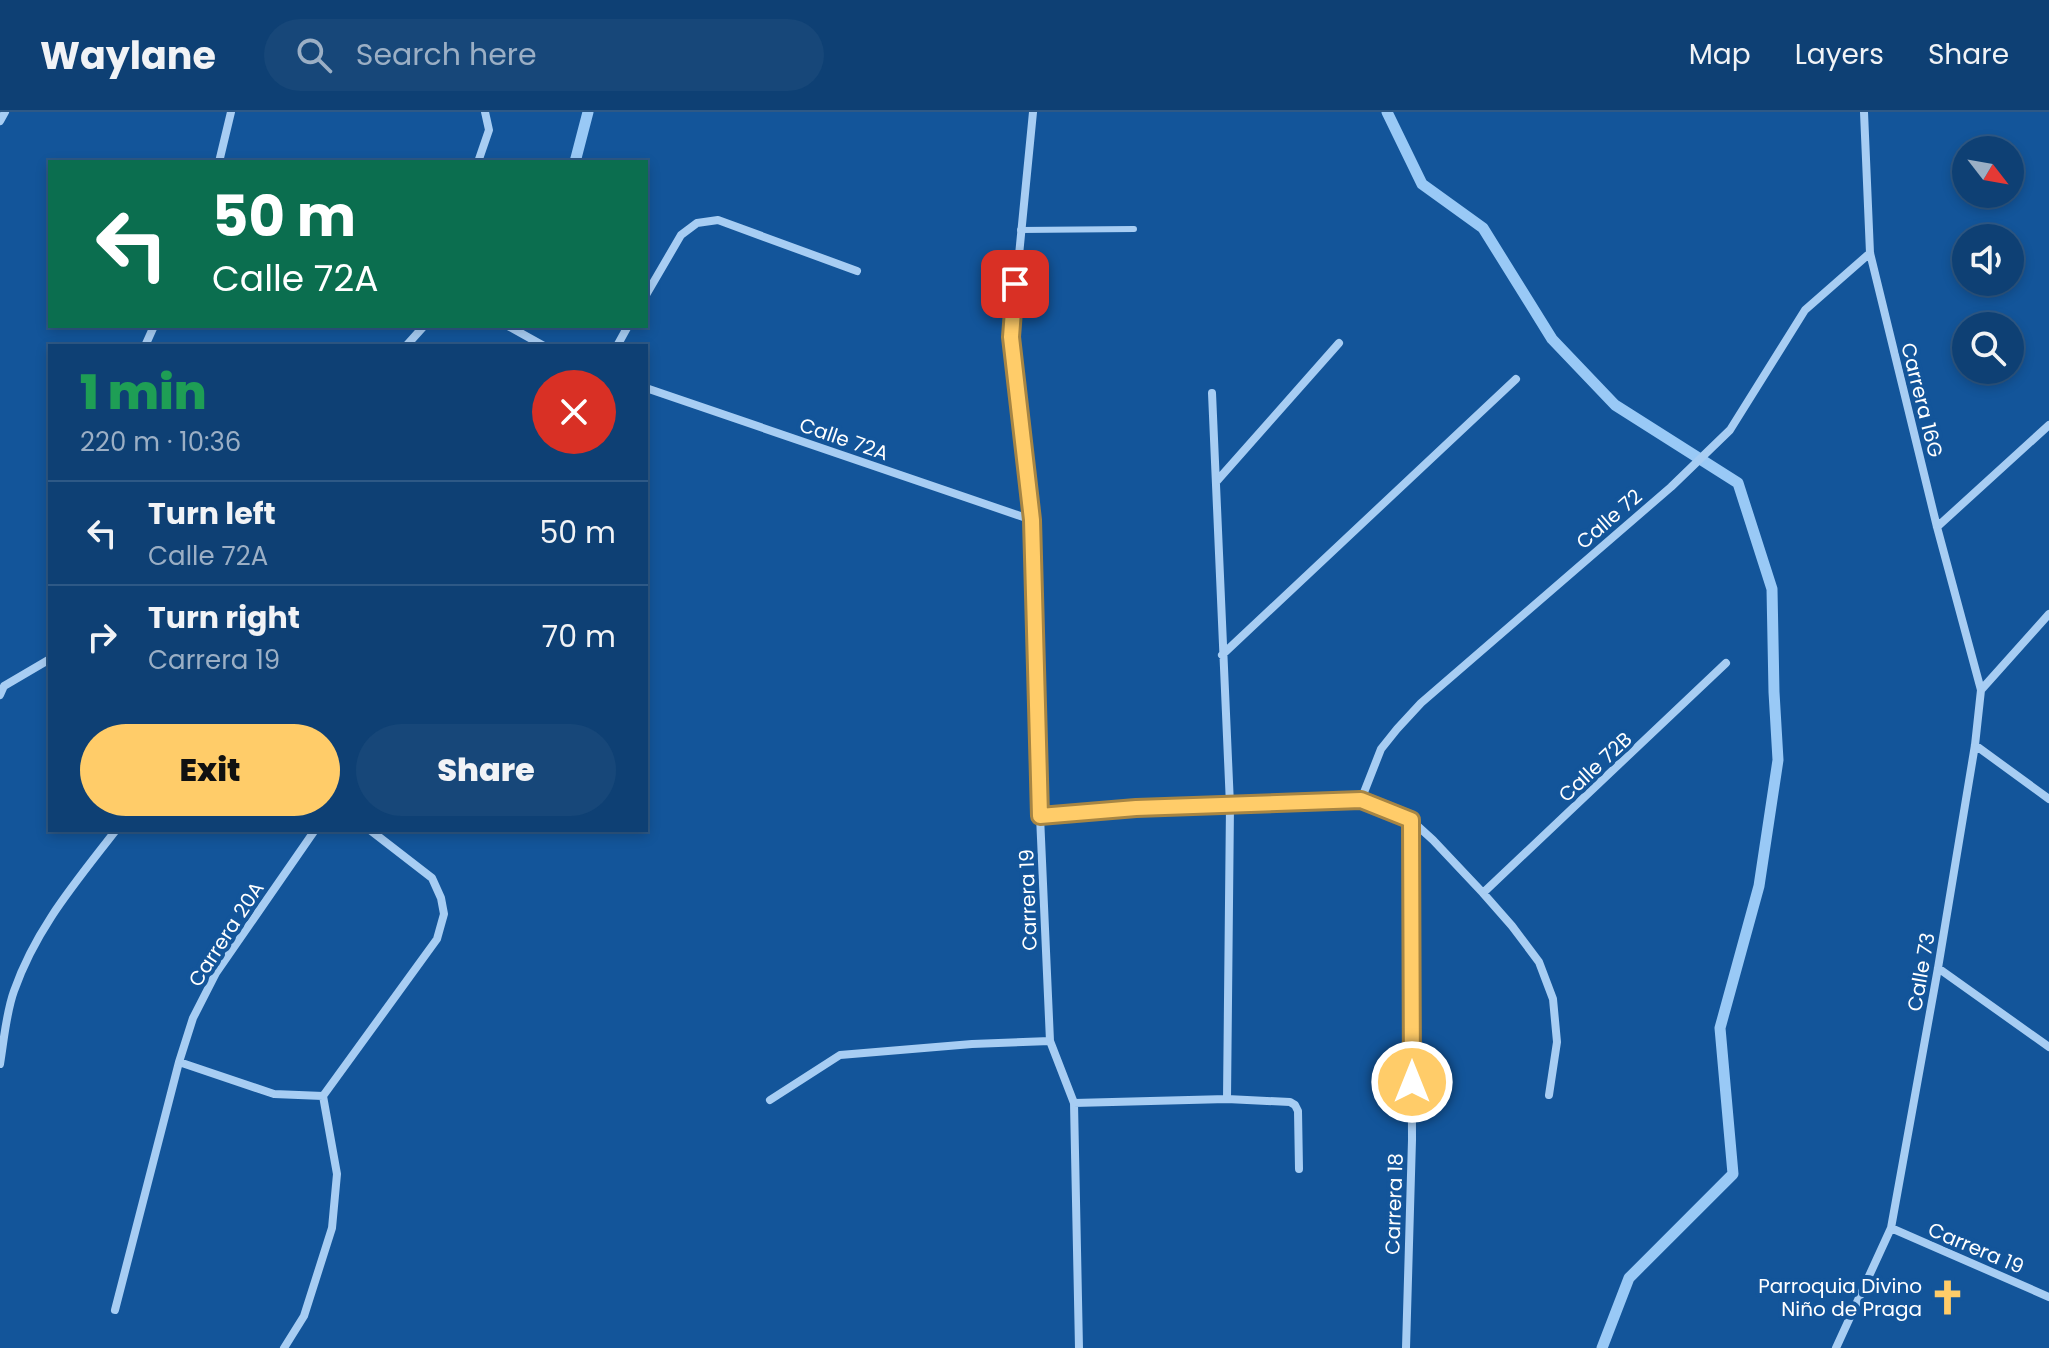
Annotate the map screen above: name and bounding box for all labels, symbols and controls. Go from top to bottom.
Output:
search box [264,19,824,91]
text: Waylane [40,29,216,82]
icon: search [292,33,336,77]
text: Search here [356,33,537,76]
text: Map [1689,35,1751,74]
text: Layers [1795,35,1884,74]
text: Share [1928,35,2009,74]
north arrow [1952,136,2024,208]
map controls [1952,136,2024,384]
text: 50 m [212,177,356,256]
icon: left [80,192,184,296]
button: sound [1952,224,2024,296]
pin [981,250,1049,318]
text: Calle 72A [212,253,378,304]
icon: arrive [993,262,1037,306]
button: search [1952,312,2024,384]
street label: Carrera 16G [1894,340,1950,460]
text: 1 min [80,359,207,426]
button: close [532,370,616,454]
street label: Calle 72A [796,411,892,467]
text: 220 m · 10:36 [80,424,241,460]
street label: Calle 72 [1570,483,1648,555]
text: Turn left [148,492,276,535]
icon: left [80,511,124,555]
text: 50 m [539,511,616,554]
text: Calle 72A [148,538,268,574]
text: Turn right [148,596,300,639]
icon: right [80,615,124,659]
text: 70 m [542,615,616,658]
text: Carrera 19 [148,642,280,678]
button: Exit [80,724,340,816]
button: Share [356,724,616,816]
street label: Calle 72B [1552,726,1638,808]
street label: Carrera 19 [1012,849,1044,951]
street label: Carrera 20A [182,876,270,992]
street label: Calle 73 [1900,931,1942,1013]
position arrow [1370,1040,1454,1124]
street label: Carrera 18 [1378,1153,1410,1255]
street label: Carrera 19 [1924,1215,2028,1281]
place label: Parroquia Divino Niño de Praga [1758,1272,1922,1323]
church icon: Parroquia Divino Niño de Praga [1929,1278,1967,1316]

